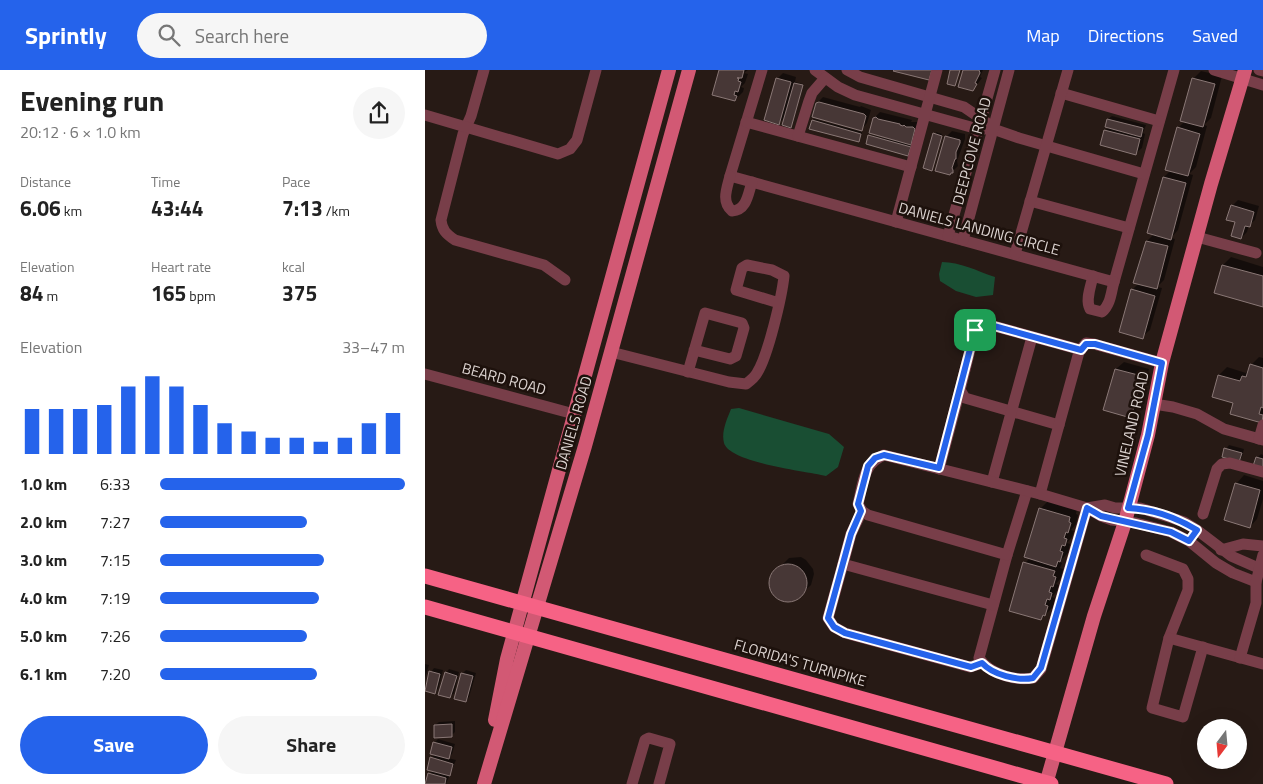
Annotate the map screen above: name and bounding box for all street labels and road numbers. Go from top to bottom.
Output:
street label: DEEPCOVE ROAD [946,94,997,207]
street label: DANIELS LANDING CIRCLE [896,196,1062,261]
street label: BEARD ROAD [459,356,549,401]
street label: VINELAND ROAD [1108,369,1155,479]
street label: DANIELS ROAD [549,373,598,473]
street label: FLORIDA'S TURNPIKE [731,633,869,692]

